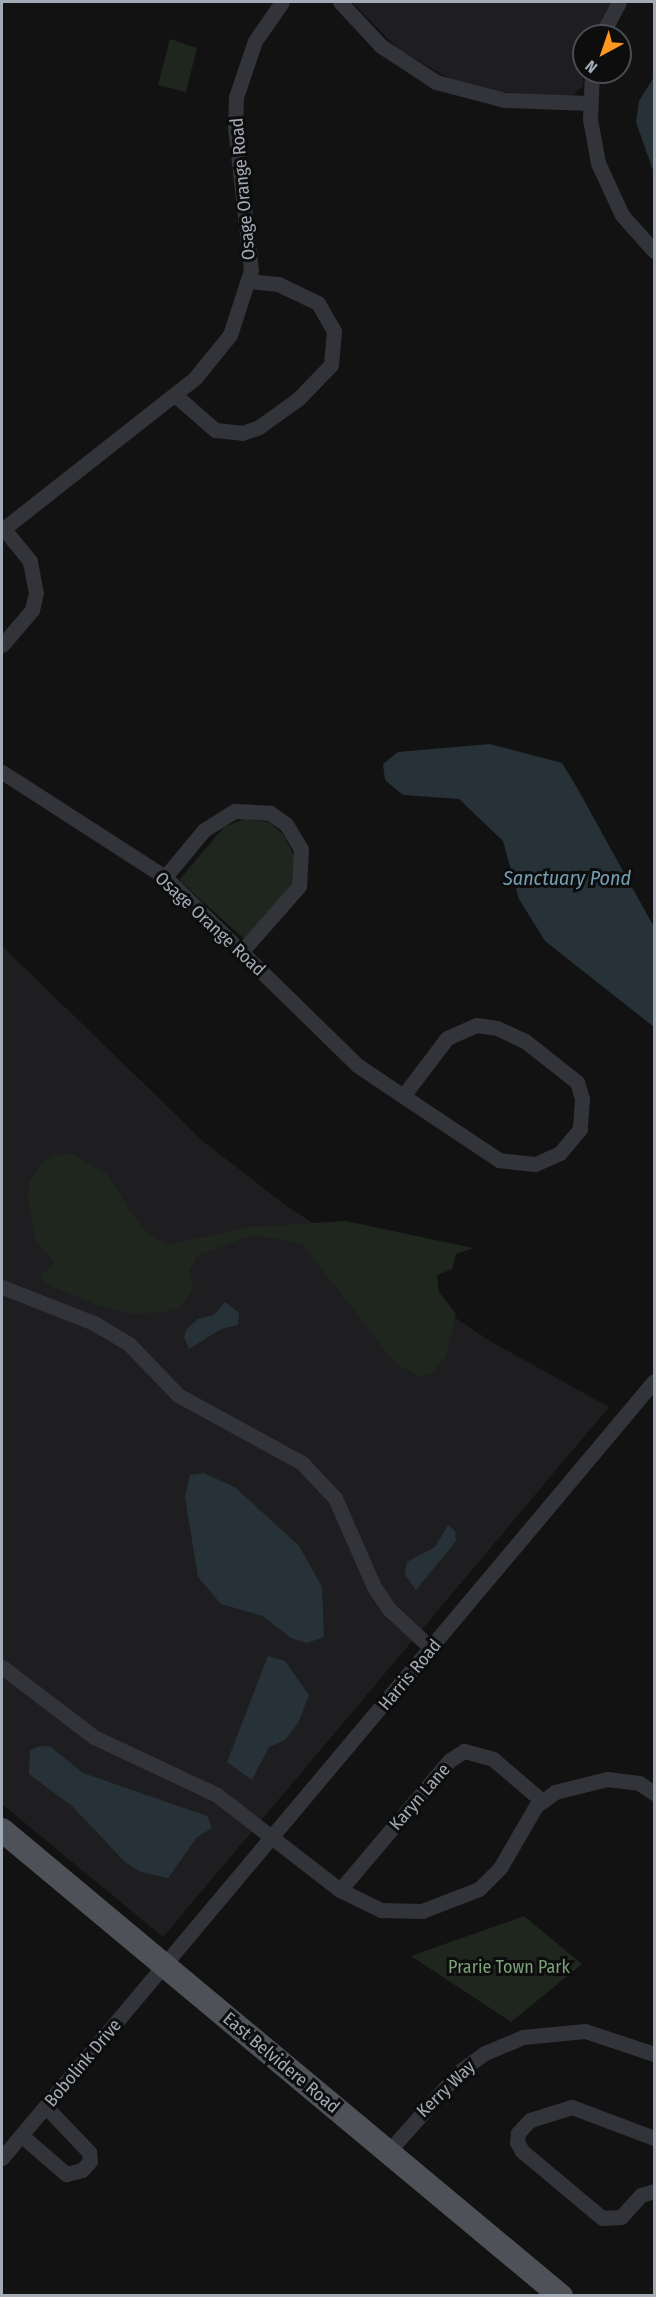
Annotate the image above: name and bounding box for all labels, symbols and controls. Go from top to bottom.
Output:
north arrow [572,24,632,84]
text: N [582,56,601,77]
street label: Osage Orange Road [226,117,260,261]
water label: Sanctuary Pond [503,866,631,890]
street label: Osage Orange Road [150,867,270,981]
street label: Harris Road [374,1635,446,1715]
street label: Karyn Lane [385,1759,455,1835]
park label: Prarie Town Park [448,1956,570,1978]
street label: East Belvidere Road [218,2008,344,2118]
street label: Bobolink Drive [40,2015,126,2111]
street label: Kerry Way [412,2056,480,2122]

